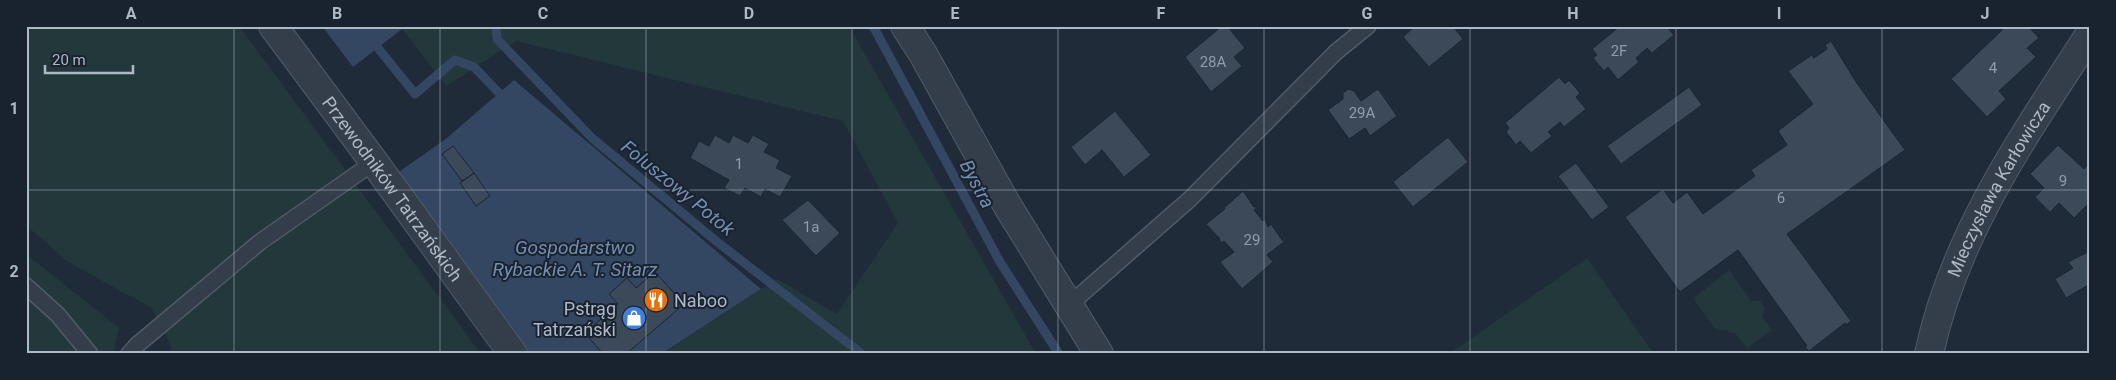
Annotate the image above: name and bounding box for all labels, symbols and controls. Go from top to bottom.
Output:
text: A [126,4,137,23]
text: B [332,4,342,23]
text: C [538,4,548,23]
text: D [744,4,754,23]
text: E [951,4,960,23]
text: F [1157,4,1166,23]
text: G [1362,4,1373,23]
text: H [1567,4,1579,23]
text: I [1777,4,1781,23]
text: J [1981,4,1989,23]
scale bar [45,42,132,74]
house number: 2F [1611,42,1627,60]
text: 20 m [52,51,86,69]
house number: 28A [1200,53,1227,71]
house number: 4 [1989,59,1998,77]
street label: Przewodników Tatrzańskich [318,92,467,285]
street label: Mieczysława Karłowicza [1943,97,2054,280]
text: 1 [9,99,19,118]
house number: 29A [1349,104,1376,122]
water label: Foluszowy Potok [617,135,740,241]
house number: 1 [735,155,743,173]
water label: Bystra [955,156,999,212]
house number: 9 [2059,172,2067,190]
house number: 6 [1777,189,1785,207]
house number: 1a [803,218,819,236]
house number: 29 [1244,231,1260,249]
water label: Gospodarstwo Rybackie A. T. Sitarz [493,236,658,281]
text: 2 [9,262,19,281]
restaurant icon: Naboo [643,287,669,313]
place label: Naboo [674,290,727,311]
place label: Pstrąg Tatrzański [533,298,616,340]
shop icon: Pstrąg Tatrzański [621,305,647,331]

